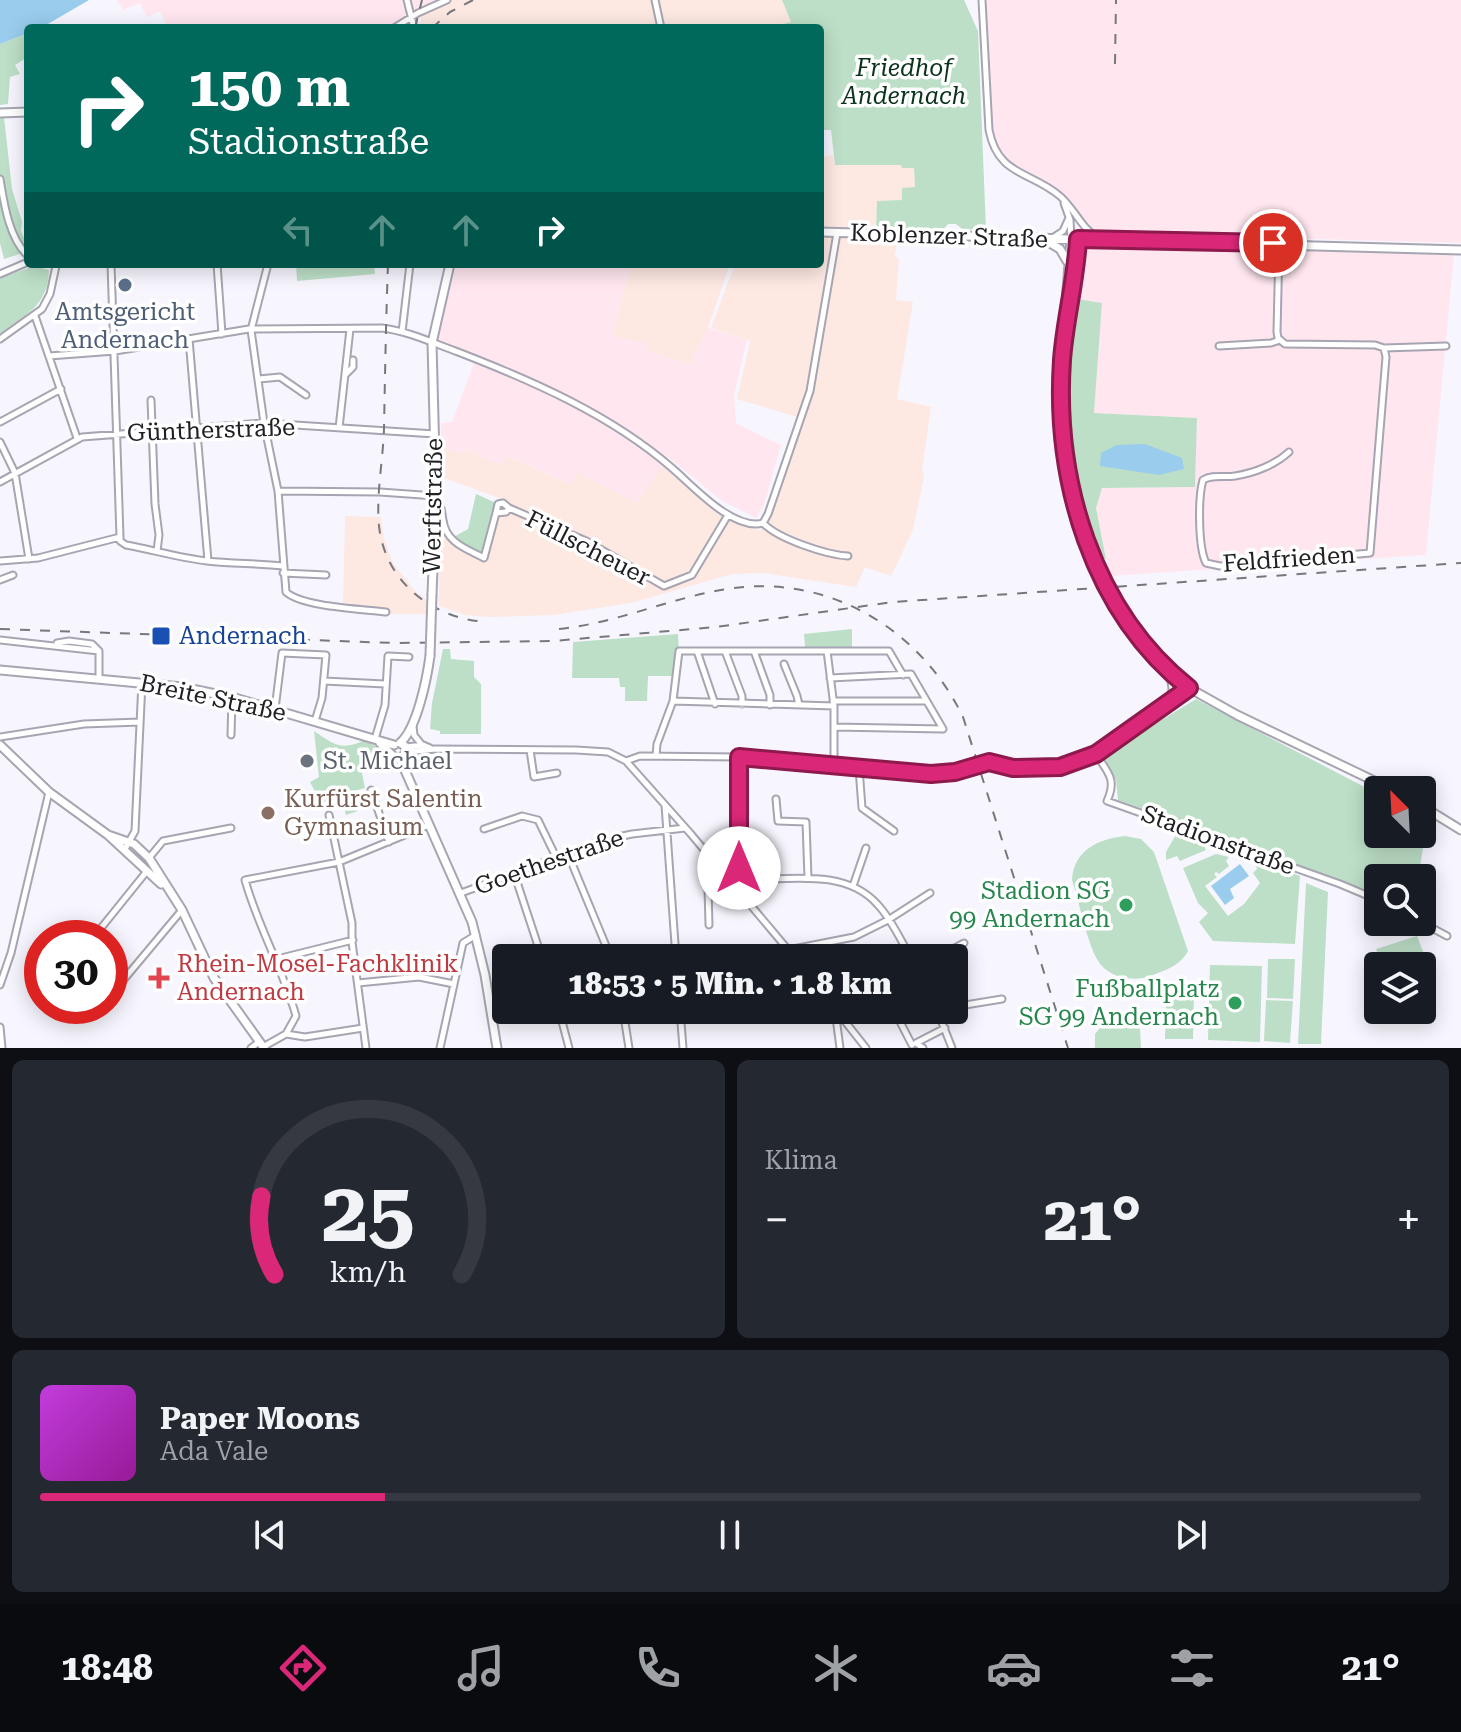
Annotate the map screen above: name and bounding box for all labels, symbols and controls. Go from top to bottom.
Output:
text: 150 m [188,54,350,120]
park label: Friedhof Andernach [840,54,966,110]
icon: right [56,56,160,160]
text: Stadionstraße [188,121,429,163]
icon: left [276,208,320,252]
icon: ahead [360,208,404,252]
icon: ahead [444,208,488,252]
icon: right [528,208,572,252]
pin [1239,209,1307,277]
street label: Koblenzer Straße [849,219,1049,253]
icon: arrive [1251,221,1295,265]
marker: Amtsgericht Andernach [116,276,134,294]
place label: Amtsgericht Andernach [55,298,195,354]
street label: Güntherstraße [126,413,296,447]
street label: Werftstraße [418,438,448,574]
street label: Füllscheuer [521,505,655,591]
street label: Feldfrieden [1222,540,1356,578]
place label: Andernach [179,622,307,650]
marker: Andernach [150,625,172,647]
street label: Breite Straße [137,669,289,727]
place label: St. Michael [323,747,452,775]
marker: St. Michael [298,752,316,770]
north arrow [1364,776,1436,848]
map controls [1364,776,1436,1024]
place label: Kurfürst Salentin Gymnasium [284,785,482,841]
street label: Stadionstraße [1138,799,1298,881]
marker: Kurfürst Salentin Gymnasium [259,804,277,822]
street label: Goethestraße [471,823,627,901]
position arrow [697,826,781,910]
button: search [1364,864,1436,936]
place label: Stadion SG 99 Andernach [949,877,1110,933]
marker: Stadion SG 99 Andernach [1117,896,1135,914]
speed limit sign: 30 [24,920,128,1024]
place label: Rhein-Mosel-Fachklinik Andernach [177,950,458,1006]
button: layers [1364,952,1436,1024]
text: 18:53 · 5 Min. · 1.8 km [568,966,892,1001]
marker: Rhein-Mosel-Fachklinik Andernach [148,967,170,989]
place label: Fußballplatz SG 99 Andernach [1019,975,1219,1031]
marker: Fußballplatz SG 99 Andernach [1226,994,1244,1012]
text: Klima [765,1145,838,1175]
text: 25 [322,1164,415,1261]
text: 21° [1044,1184,1141,1255]
text: − [765,1194,789,1246]
text: + [1396,1194,1421,1246]
text: km/h [330,1255,407,1289]
text: Paper Moons [160,1401,360,1436]
text: Ada Vale [160,1436,268,1466]
icon: previous [248,1513,292,1557]
icon: pause [708,1513,752,1557]
icon: next [1169,1513,1213,1557]
icon: directions [275,1640,331,1696]
icon: music [453,1640,509,1696]
icon: phone [630,1640,686,1696]
icon: climate [808,1640,864,1696]
icon: car [986,1640,1042,1696]
icon: filters [1164,1640,1220,1696]
text: 18:48 [61,1647,153,1689]
text: 21° [1342,1647,1400,1689]

